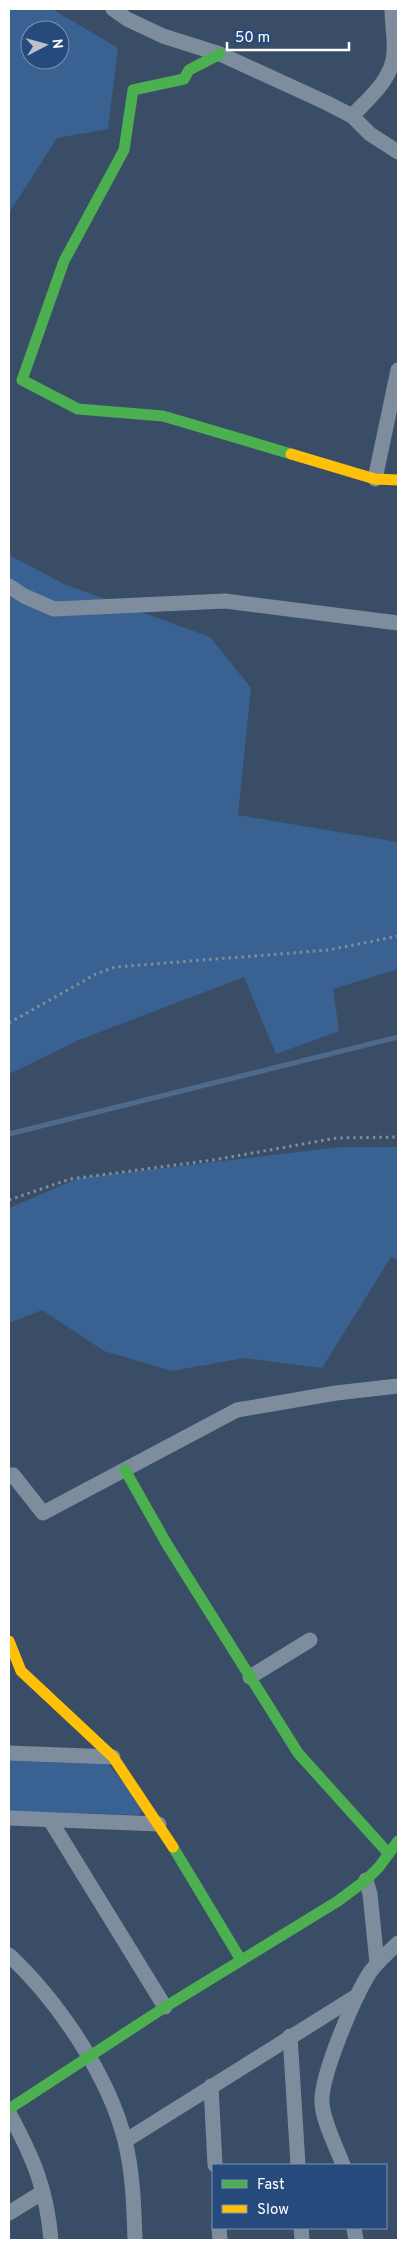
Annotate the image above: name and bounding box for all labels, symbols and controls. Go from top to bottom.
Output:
north arrow [20,20,70,70]
scale bar [227,20,350,52]
text: 50 m [235,29,270,48]
text: N [47,38,65,50]
legend [212,2164,387,2229]
text: Fast [257,2176,285,2195]
text: Slow [257,2201,289,2220]

